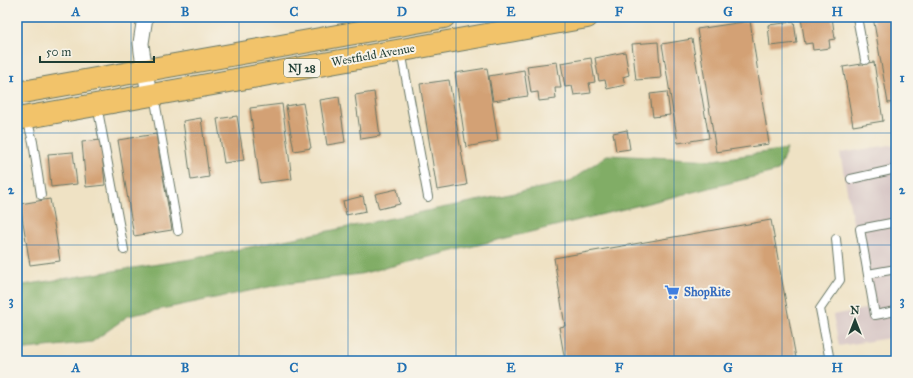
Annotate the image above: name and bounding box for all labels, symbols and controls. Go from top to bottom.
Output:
text: A [71,4,81,20]
text: B [181,4,190,20]
text: C [290,4,299,20]
text: D [397,4,407,20]
text: E [506,4,516,20]
text: F [615,4,624,20]
text: G [723,4,733,20]
text: H [831,4,843,20]
scale bar [40,38,154,64]
street label: Westfield Avenue [330,41,416,69]
text: 50 m [46,45,71,59]
road number: NJ 28 [284,59,320,77]
text: 1 [8,70,14,86]
text: 1 [899,70,905,86]
text: 2 [8,182,15,198]
text: 2 [899,182,906,198]
supermarket icon: ShopRite [663,283,681,301]
place label: ShopRite [684,285,730,300]
text: 3 [8,293,14,309]
text: 3 [899,293,905,309]
north arrow [835,300,875,340]
text: N [850,304,860,317]
text: A [71,360,81,376]
text: B [181,360,190,376]
text: C [290,360,299,376]
text: D [397,360,407,376]
text: E [506,360,516,376]
text: F [615,360,624,376]
text: G [723,360,733,376]
text: H [831,360,843,376]

